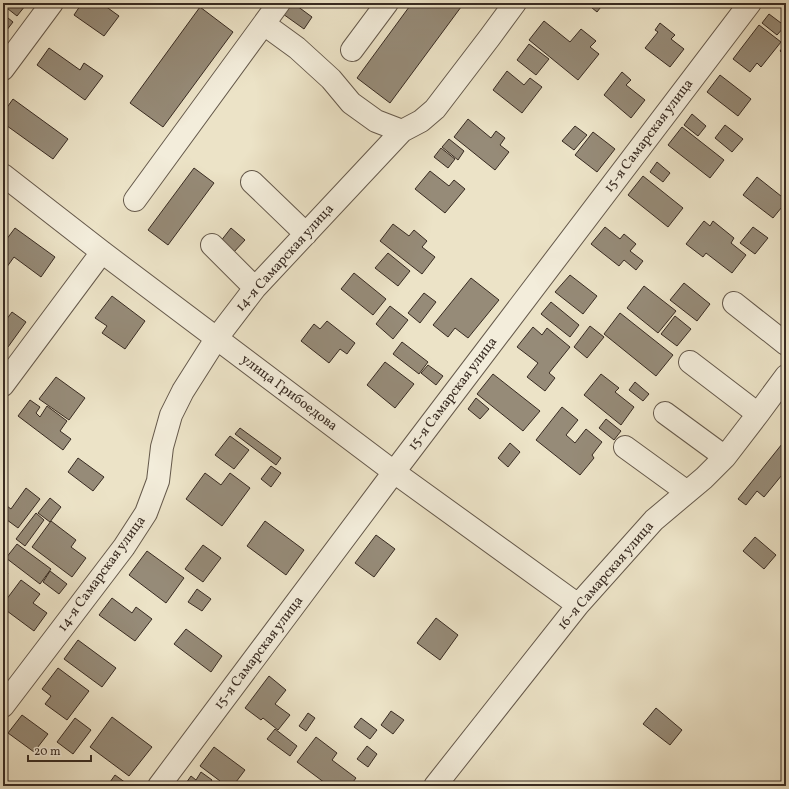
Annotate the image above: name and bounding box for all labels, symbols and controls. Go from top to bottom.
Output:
street label: 15-я Самарская улица [600,75,698,197]
street label: 14-я Самарская улица [231,200,339,316]
street label: 15-я Самарская улица [404,333,502,455]
street label: улица Грибоедова [237,350,341,436]
street label: 14-я Самарская улица [54,512,150,636]
street label: 16-я Самарская улица [553,517,659,635]
street label: 15-я Самарская улица [210,592,308,714]
scale bar [28,737,91,763]
text: 20 m [34,744,61,760]

